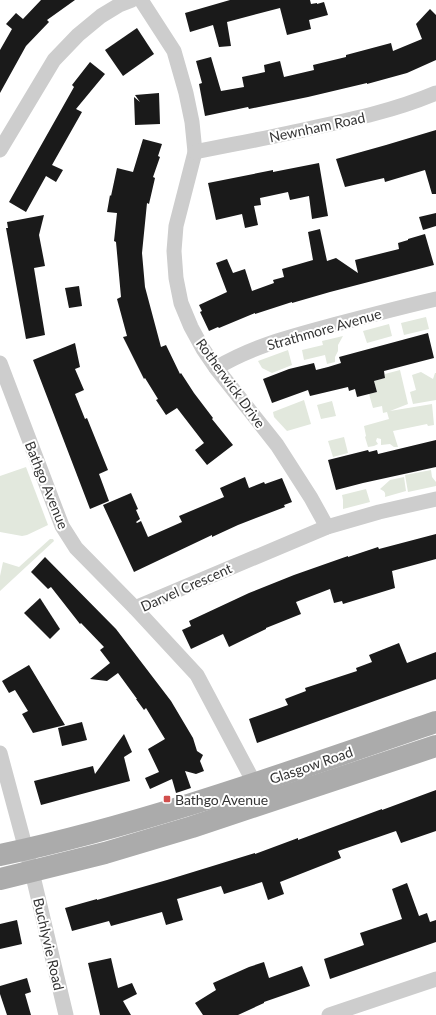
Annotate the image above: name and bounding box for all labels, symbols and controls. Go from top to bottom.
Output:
street label: Newnham Road [268,109,366,145]
street label: Strathmore Avenue [265,305,383,353]
street label: Rotherwick Drive [193,335,269,431]
street label: Bathgo Avenue [22,439,72,531]
street label: Darvel Crescent [138,559,234,615]
street label: Glasgow Road [267,743,355,787]
place label: Bathgo Avenue [175,791,268,808]
marker: Bathgo Avenue [162,794,172,804]
street label: Buchlyvie Road [30,896,68,992]

